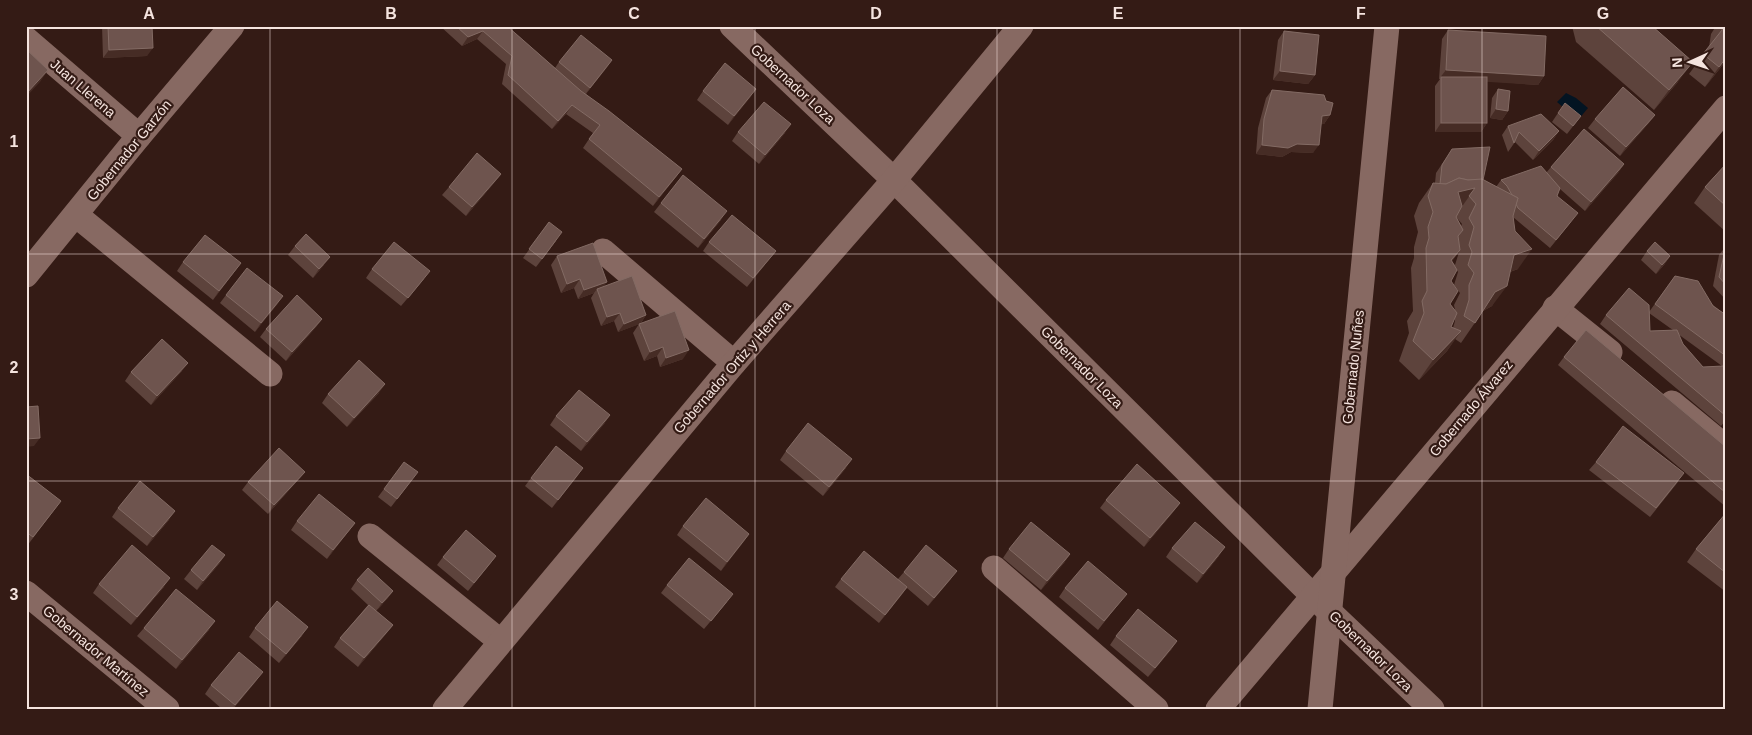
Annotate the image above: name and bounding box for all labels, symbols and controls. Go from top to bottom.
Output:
text: A [143,5,155,22]
text: B [385,5,397,22]
text: C [628,5,640,22]
text: D [870,5,882,22]
text: E [1113,5,1124,22]
text: F [1356,5,1366,22]
text: G [1597,5,1609,22]
north arrow [1664,38,1714,88]
street label: Gobernador Loza [748,41,838,127]
street label: Juan Llerena [47,55,119,121]
text: N [1669,57,1685,68]
street label: Gobernador Garzón [84,97,174,203]
text: 1 [10,133,19,150]
street label: Gobernador Ortiz y Herrera [670,297,794,437]
street label: Gobernado Nuñes [1339,309,1367,425]
street label: Gobernador Loza [1038,323,1126,411]
street label: Gobernado Álvarez [1426,357,1516,459]
text: 2 [10,359,19,376]
text: 3 [10,586,19,603]
street label: Gobernador Martínez [40,602,152,700]
street label: Gobernador Loza [1326,607,1416,695]

